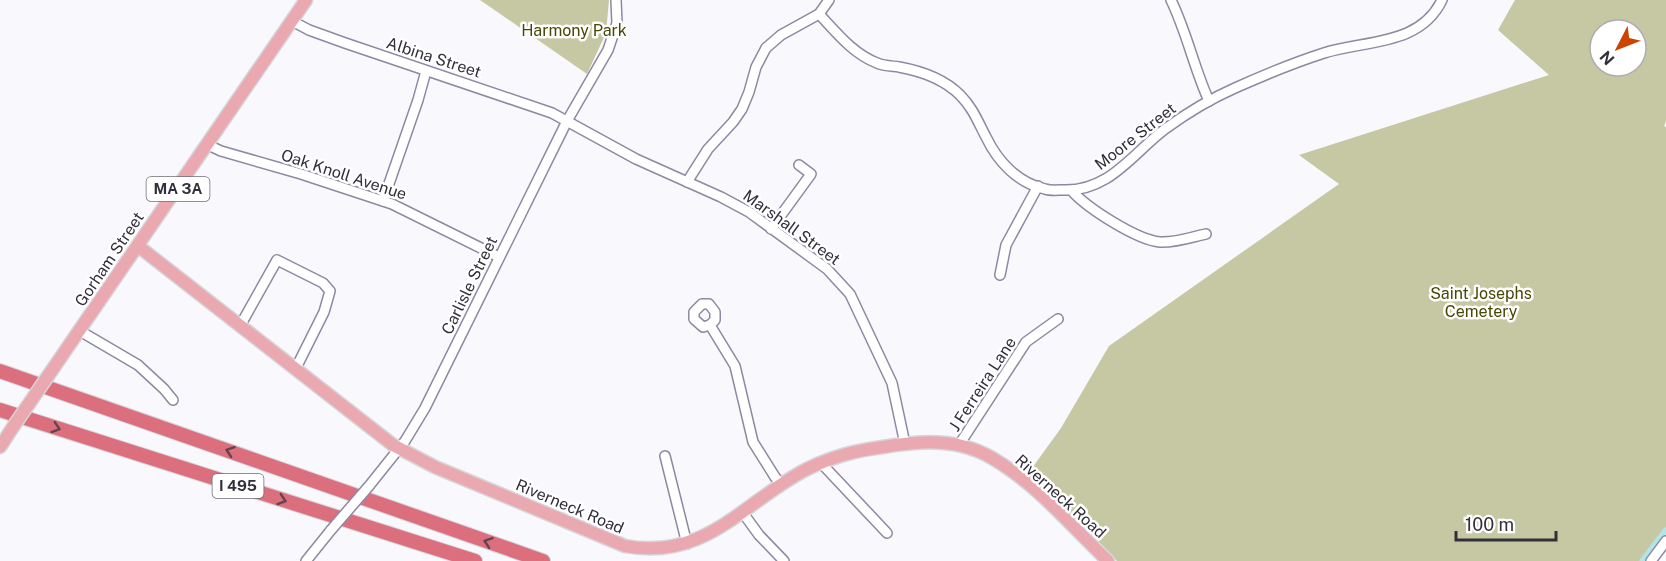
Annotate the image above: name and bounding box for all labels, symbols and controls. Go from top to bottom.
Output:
north arrow [1588,18,1648,78]
park label: Harmony Park [521,21,627,40]
street label: Albina Street [384,33,484,82]
text: N [1596,47,1618,69]
street label: Moore Street [1091,99,1180,174]
street label: Oak Knoll Avenue [279,145,409,204]
road number: MA 3A [146,177,210,201]
street label: Marshall Street [739,186,844,269]
street label: Gorham Street [71,209,148,310]
street label: Carlisle Street [437,233,501,337]
park label: Saint Josephs Cemetery [1430,284,1532,321]
street label: J Ferreira Lane [945,333,1020,435]
one-way arrow [50,421,61,433]
one-way arrow [225,445,236,458]
street label: Riverneck Road [1011,451,1110,542]
road number: I 495 [212,474,264,498]
street label: Riverneck Road [513,475,627,538]
one-way arrow [276,492,287,505]
scale bar [1456,504,1556,542]
text: 100 m [1465,514,1514,535]
one-way arrow [483,536,494,549]

